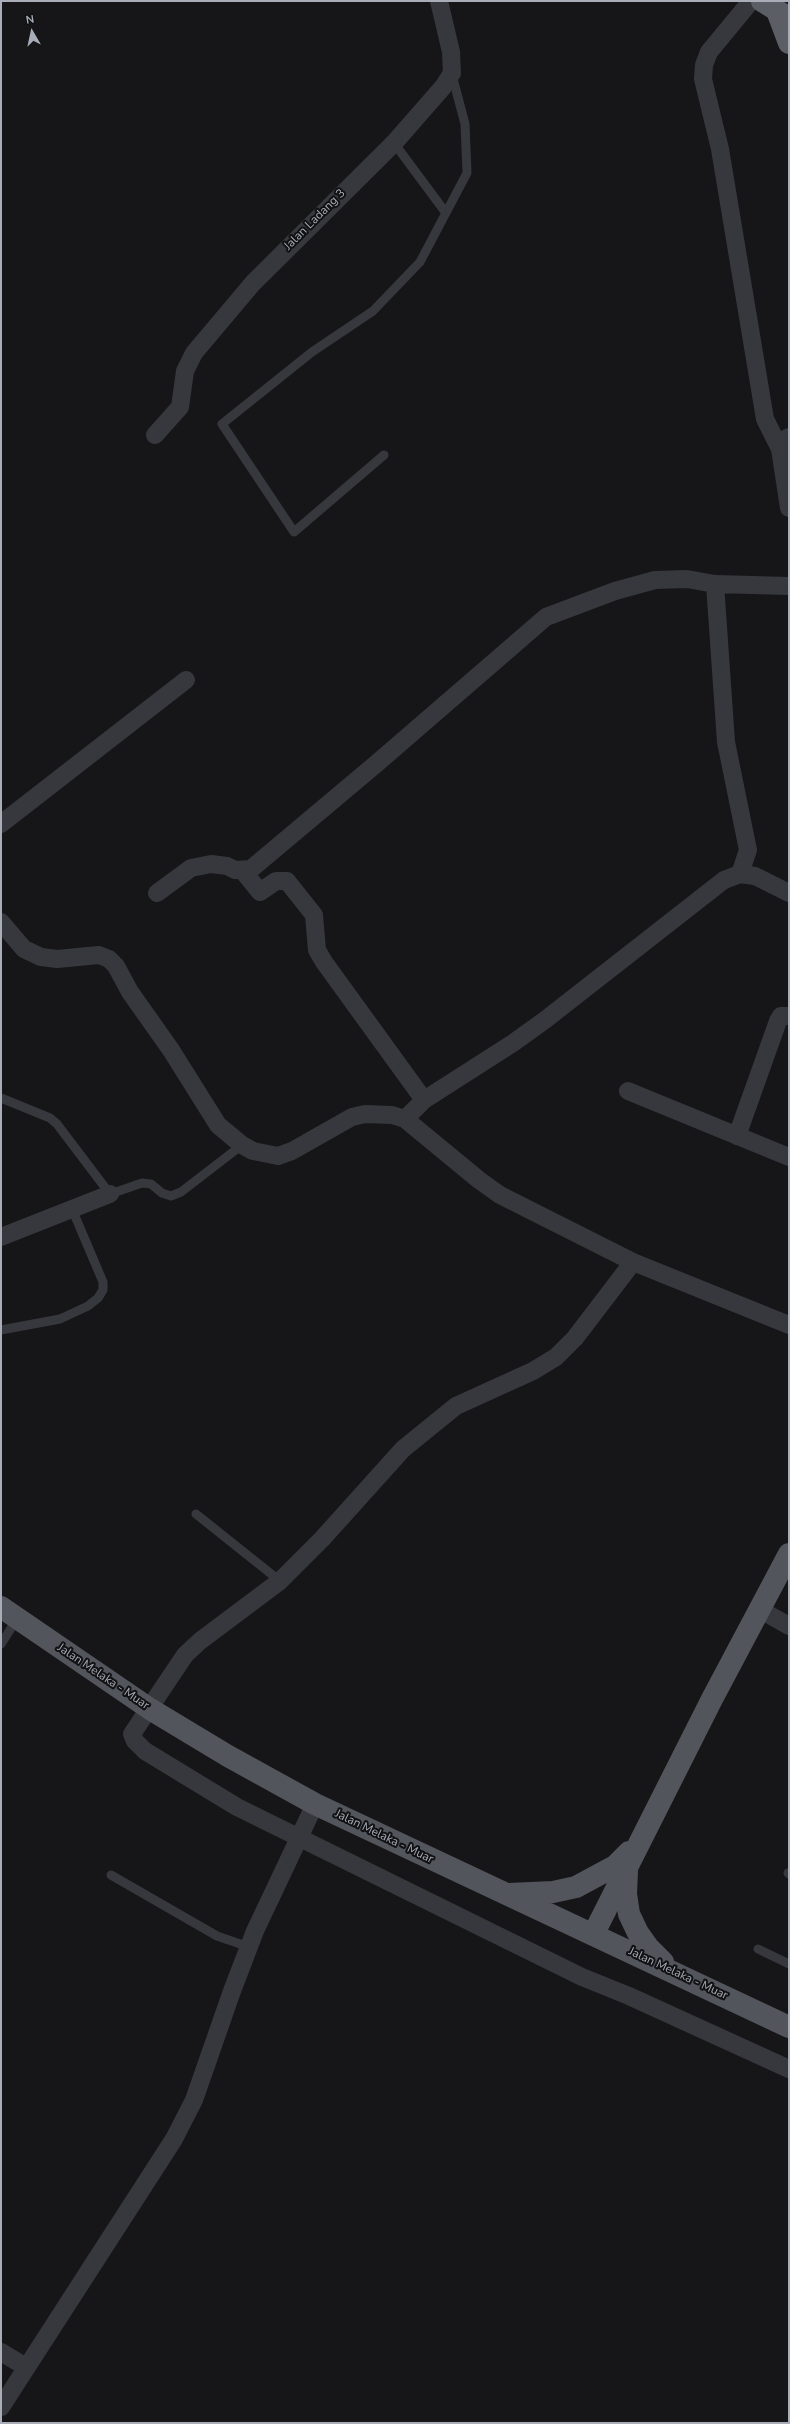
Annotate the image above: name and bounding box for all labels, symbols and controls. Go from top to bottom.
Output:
north arrow [12,12,52,52]
text: N [25,12,35,28]
street label: Jalan Ladang 3 [281,186,349,254]
street label: Jalan Melaka - Muar [54,1641,152,1713]
street label: Jalan Melaka - Muar [332,1807,436,1867]
street label: Jalan Melaka - Muar [626,1945,730,2003]

